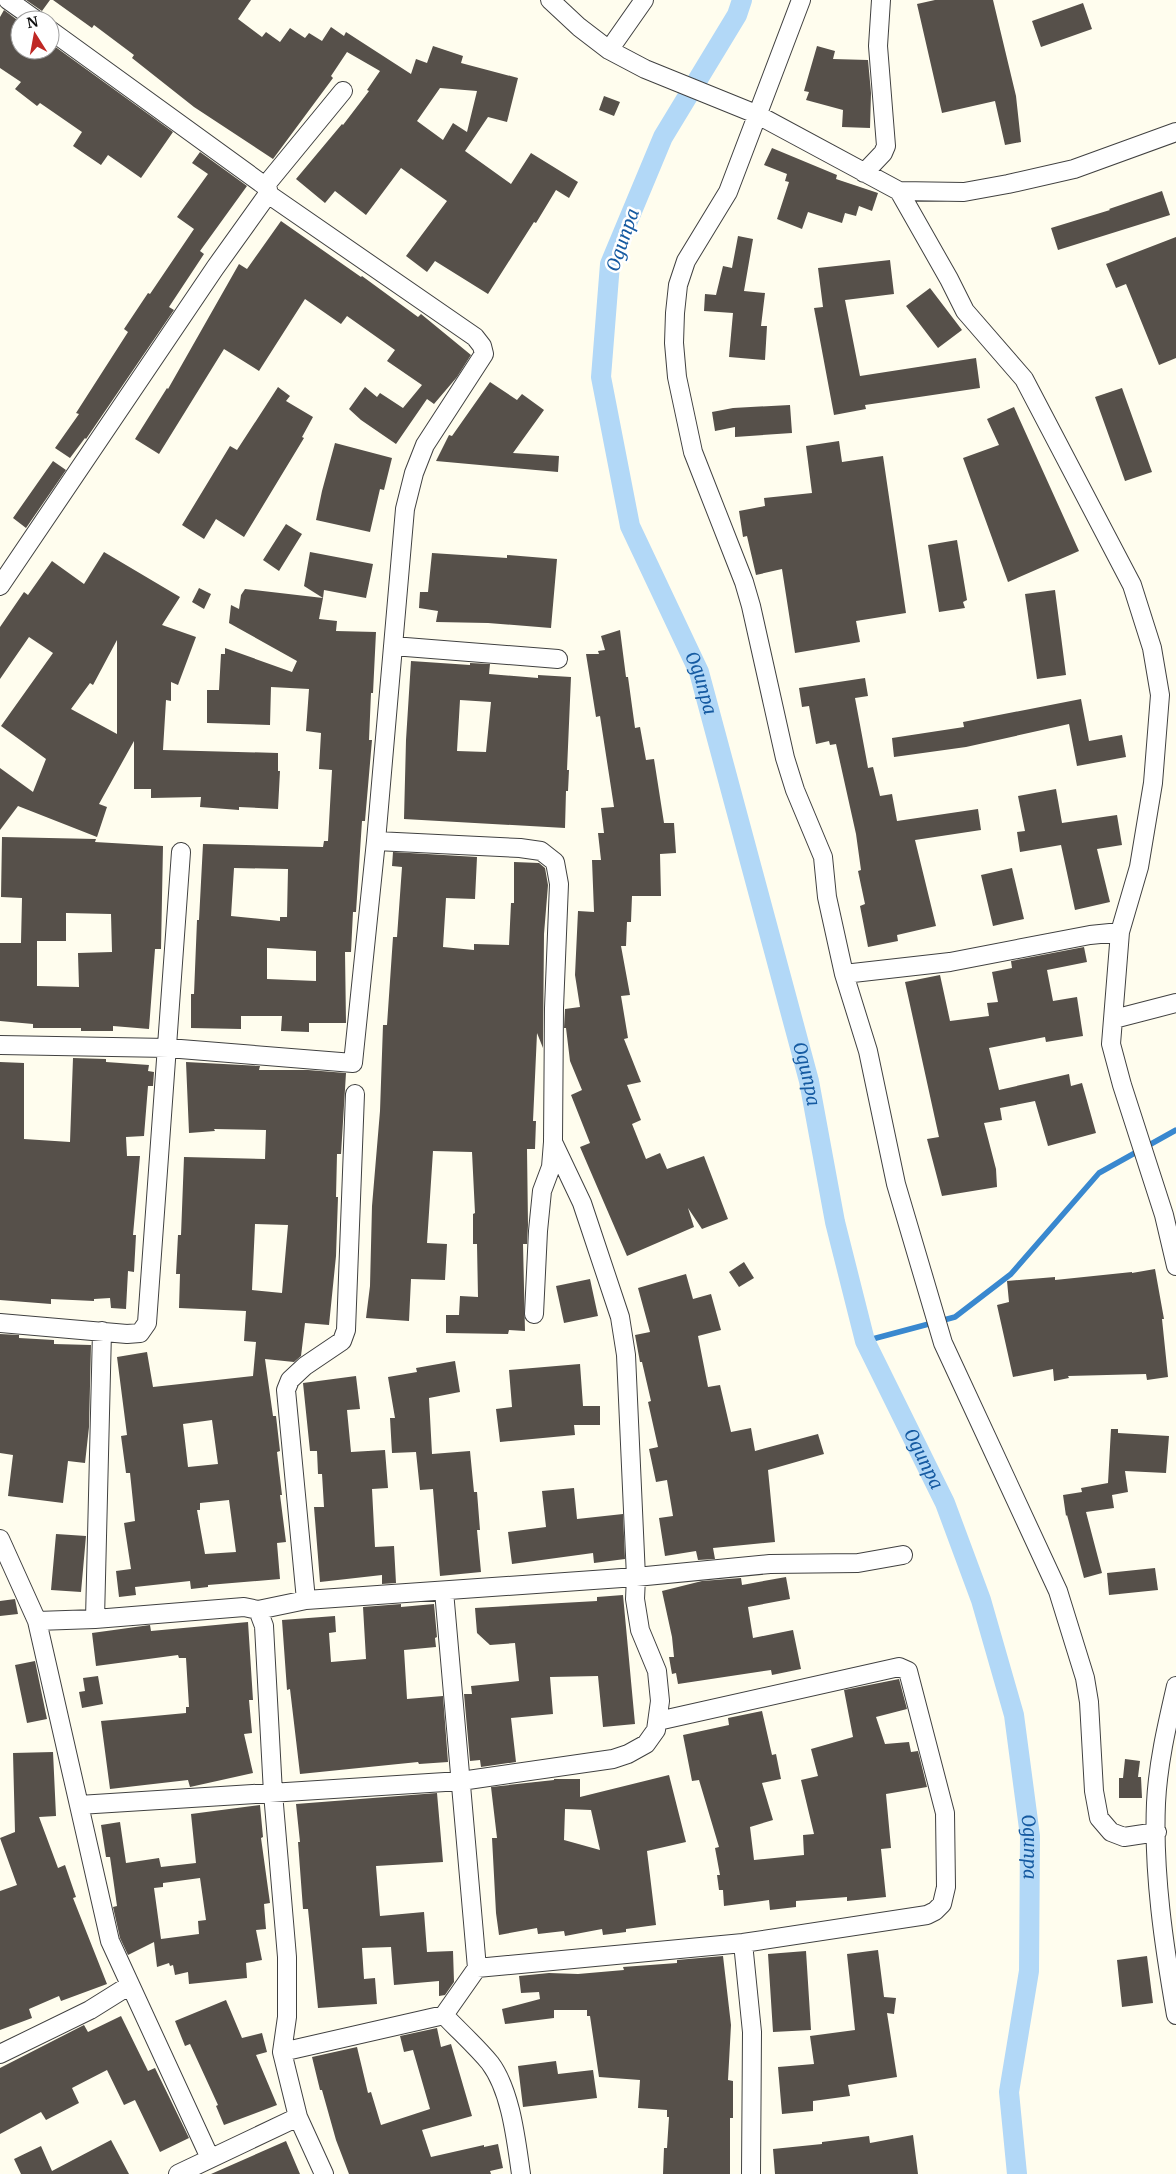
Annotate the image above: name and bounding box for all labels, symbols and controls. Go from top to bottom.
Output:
north arrow [10,10,60,60]
text: N [25,12,40,32]
water label: Ogunpa [601,205,644,274]
water label: Ogunpa [680,648,722,717]
water label: Ogunpa [788,1039,825,1108]
water label: Ogunpa [899,1425,948,1493]
water label: Ogunpa [1016,1813,1042,1879]

